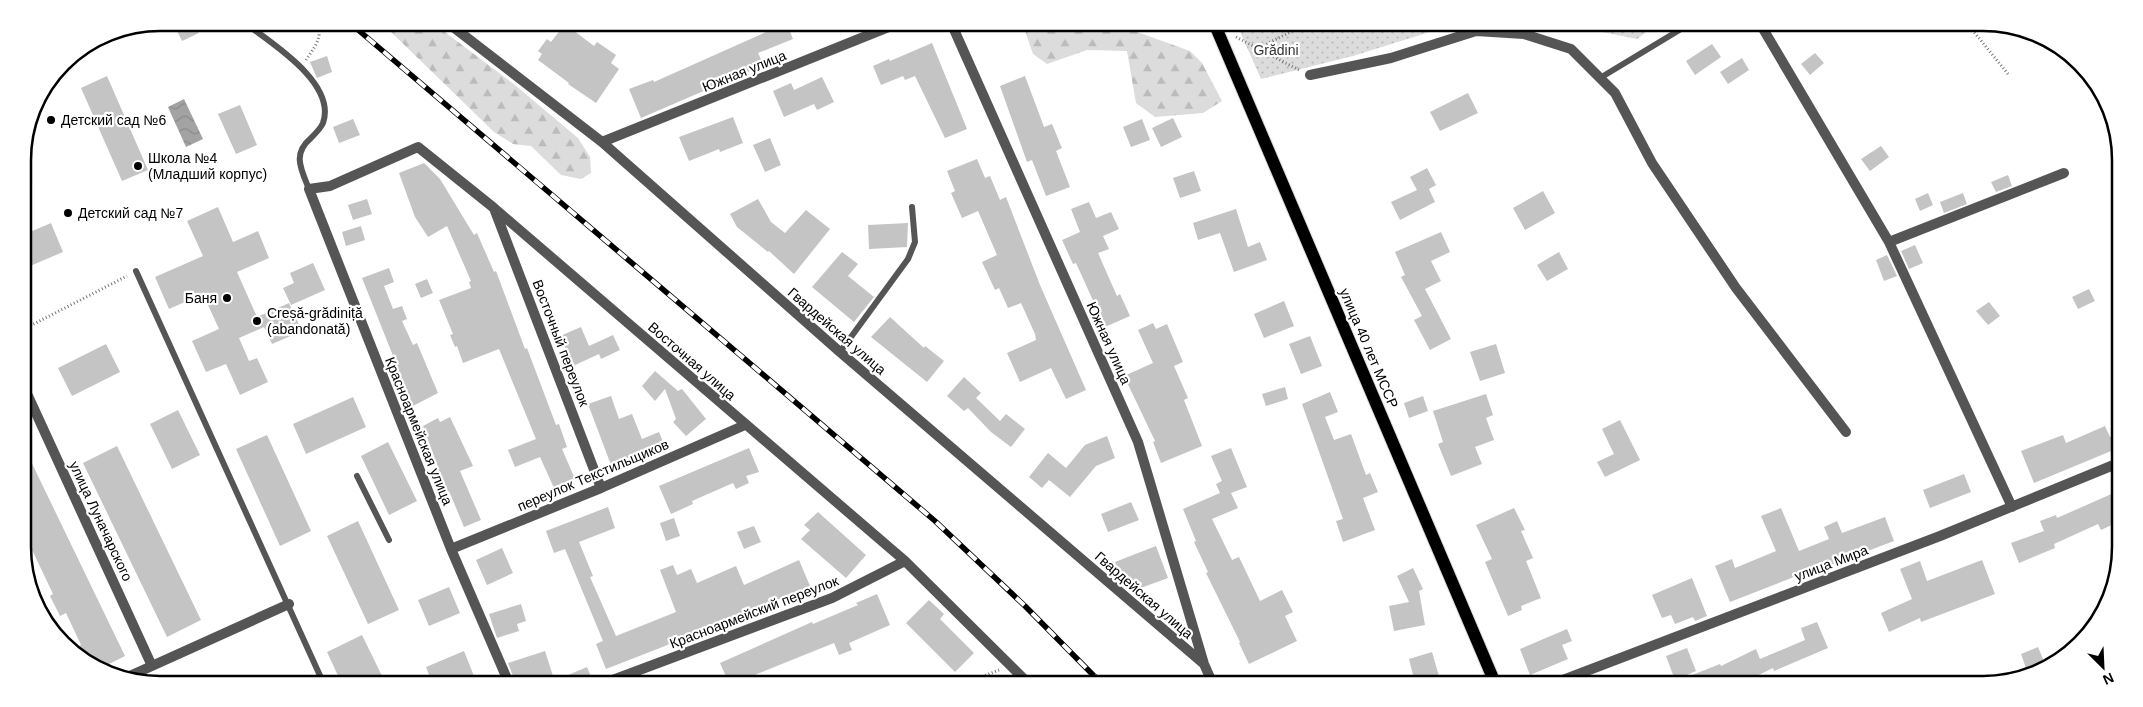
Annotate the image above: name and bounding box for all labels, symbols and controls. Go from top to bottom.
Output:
park label: Grădini [1253,42,1299,58]
street label: Южная улица [700,47,788,95]
place label: Детский сад №6 [61,112,167,128]
marker: Детский сад №6 [45,114,57,126]
place label: Школа №4 (Младший корпус) [148,150,267,182]
marker: Школа №4 (Младший корпус) [132,160,144,172]
place label: Детский сад №7 [78,205,184,221]
marker: Детский сад №7 [62,207,74,219]
street label: Восточный переулок [529,277,593,409]
street label: Гвардейская улица [785,284,889,378]
street label: улица 40 лет МССР [1336,286,1402,410]
place label: Баня [185,290,217,306]
marker: Баня [221,292,233,304]
street label: Южная улица [1084,299,1134,387]
place label: Creșă-grădiniță (abandonată) [267,305,363,337]
marker: Creșă-grădiniță (abandonată) [251,315,263,327]
street label: Восточная улица [645,319,739,403]
street label: Красноармейская улица [382,355,456,508]
street label: переулок Текстильщиков [515,436,671,514]
street label: улица Луначарского [66,459,136,584]
street label: улица Мира [1792,542,1870,584]
street label: Гвардейская улица [1092,548,1196,642]
street label: Красноармейский переулок [667,572,841,652]
north arrow [2078,642,2128,692]
text: N [2100,670,2116,688]

